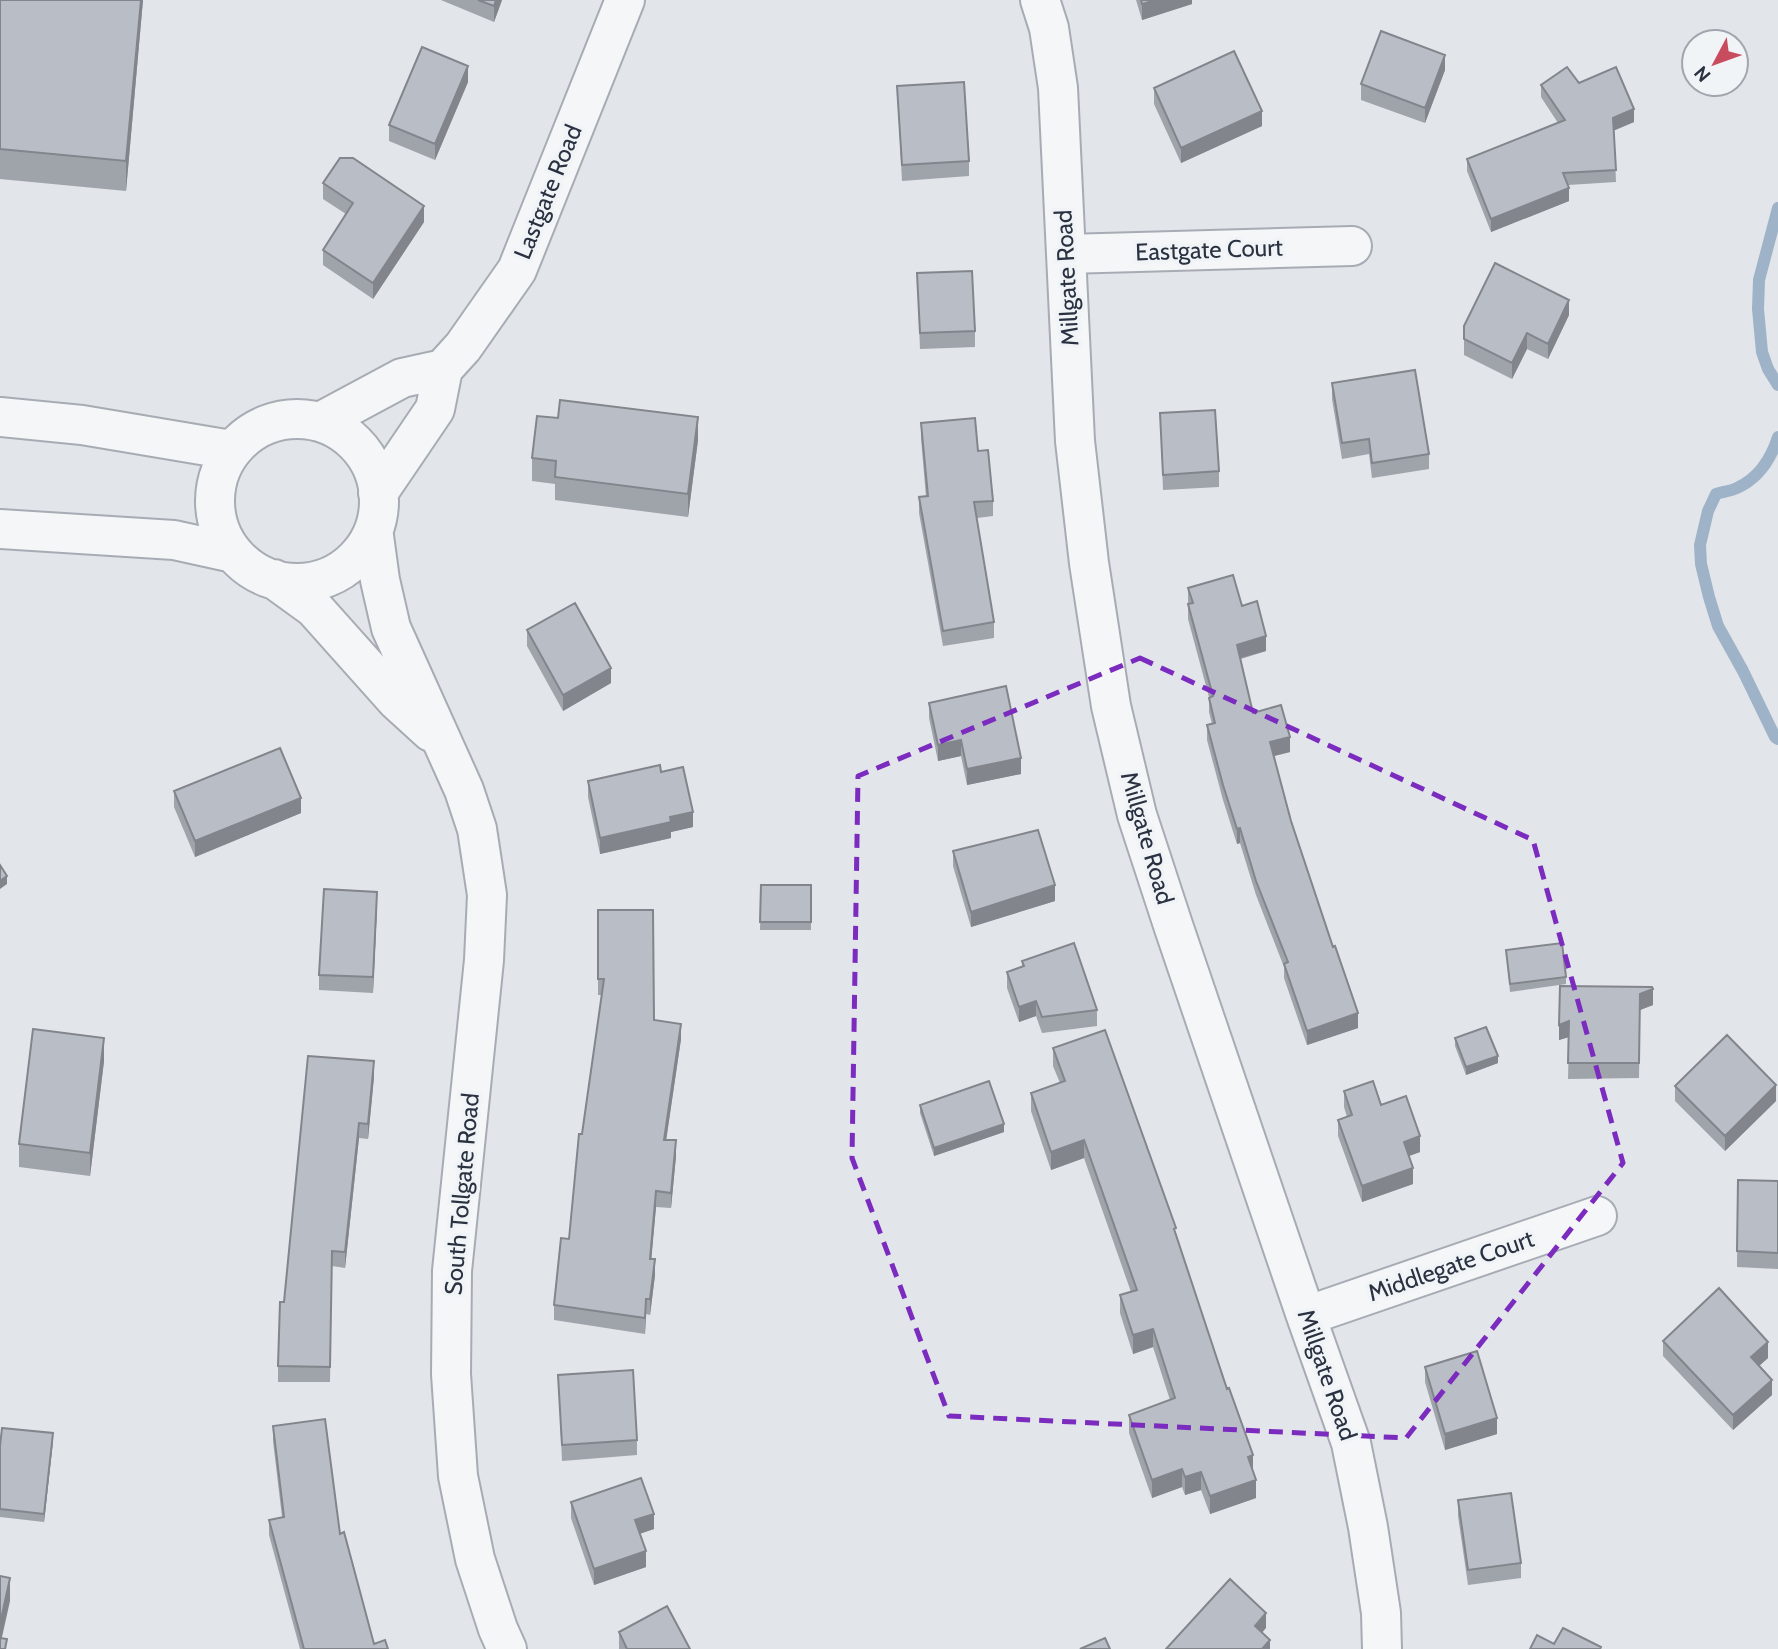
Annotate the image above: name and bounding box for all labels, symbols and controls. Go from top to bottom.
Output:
north arrow [1680,28,1750,98]
text: N [1689,61,1716,86]
street label: Lastgate Road [507,120,588,263]
street label: Millgate Road [1048,209,1085,347]
street label: Eastgate Court [1135,232,1283,267]
street label: Millgate Road [1115,768,1180,908]
street label: South Tollgate Road [438,1092,485,1296]
street label: Middlegate Court [1364,1224,1538,1308]
street label: Millgate Road [1292,1306,1363,1444]

